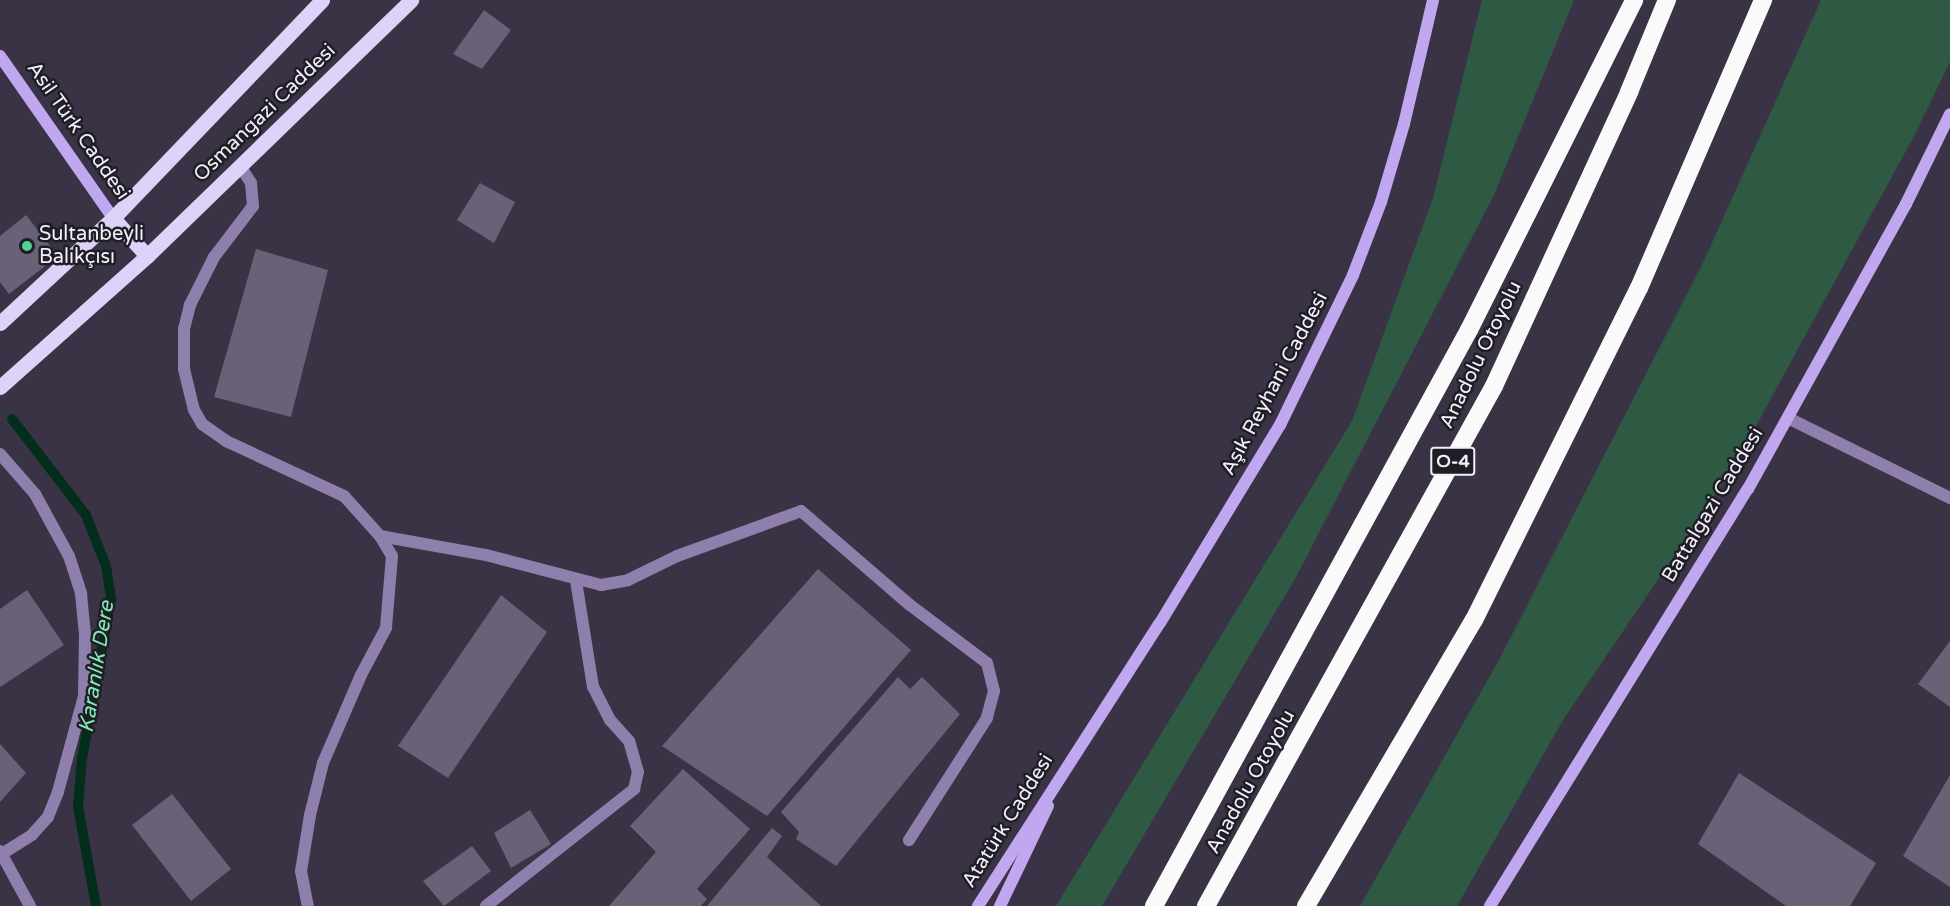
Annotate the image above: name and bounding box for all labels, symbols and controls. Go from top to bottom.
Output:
street label: Osmangazi Caddesi [189,39,341,187]
street label: Asil Türk Caddesi [21,57,135,205]
place label: Sultanbeyli Balıkçısı [39,222,144,269]
marker: Sultanbeyli Balıkçısı [20,239,34,253]
street label: Anadolu Otoyolu [1435,277,1527,433]
street label: Aşık Reyhani Caddesi [1217,288,1333,480]
street label: Battalgazi Caddesi [1657,423,1769,587]
road number: O-4 [1429,446,1477,476]
water label: Karanlık Dere [74,599,120,735]
street label: Anadolu Otoyolu [1201,706,1301,858]
street label: Atatürk Caddesi [957,750,1059,892]

